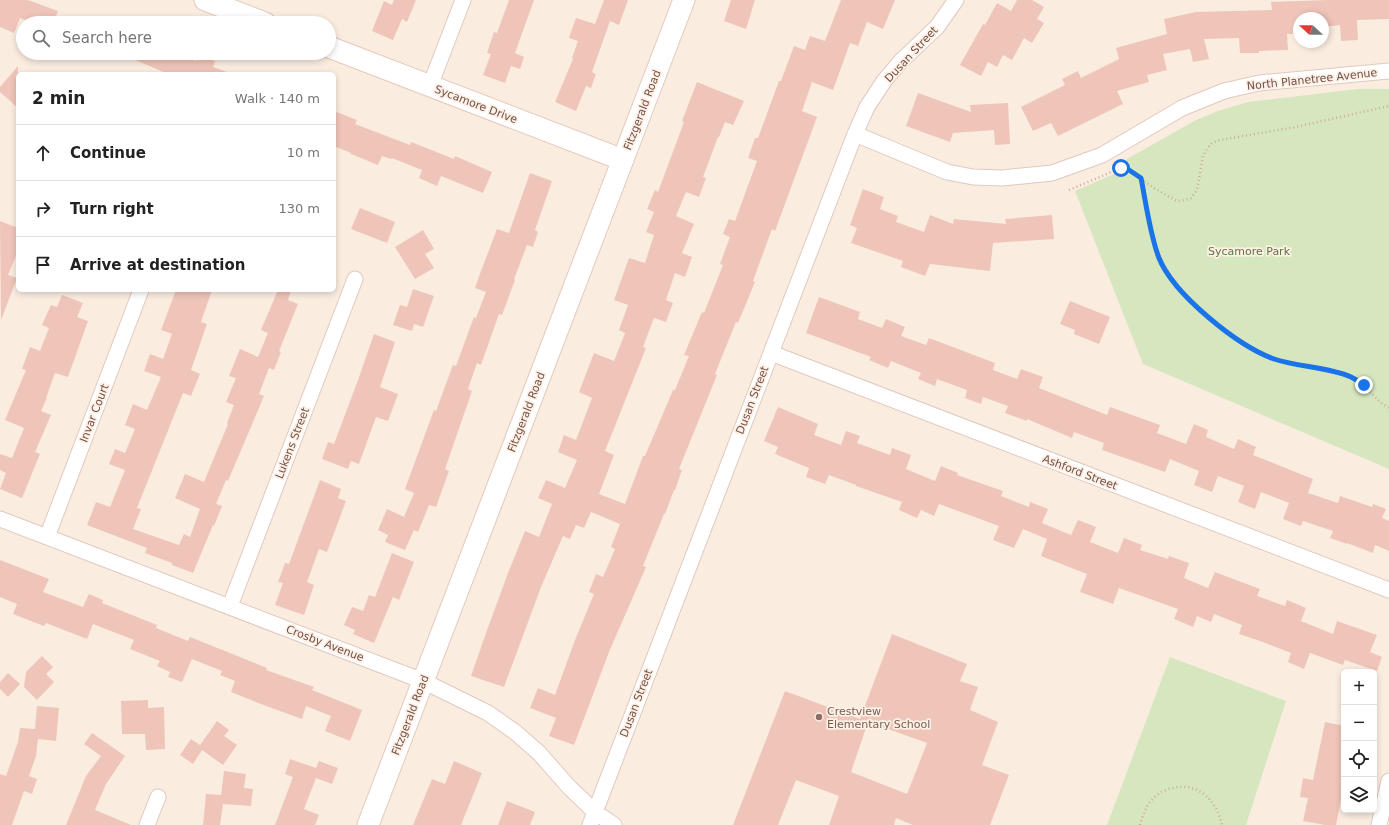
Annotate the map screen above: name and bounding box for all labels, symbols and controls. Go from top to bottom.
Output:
north arrow [1293,12,1329,48]
search box [16,16,336,60]
street label: Dusan Street [882,23,941,85]
icon: search [30,27,52,49]
text: Search here [62,29,152,47]
street label: North Planetree Avenue [1246,66,1378,93]
street label: Fitzgerald Road [621,68,664,152]
street label: Sycamore Drive [433,83,519,126]
text: 2 min [32,88,85,108]
text: Walk · 140 m [235,91,320,106]
icon: ahead [32,142,54,164]
text: Continue [70,144,146,162]
text: 10 m [287,145,320,160]
route start [1112,159,1130,177]
icon: right [32,198,54,220]
text: Turn right [70,200,154,218]
text: 130 m [278,201,320,216]
park label: Sycamore Park [1208,245,1291,258]
icon: arrive [32,254,54,276]
text: Arrive at destination [70,256,245,274]
street label: Dusan Street [734,364,772,436]
street label: Fitzgerald Road [505,370,548,454]
route end [1355,376,1373,394]
street label: Invar Court [77,381,112,444]
street label: Lukens Street [273,405,312,481]
street label: Ashford Street [1041,452,1120,493]
street label: Crosby Avenue [284,623,366,664]
street label: Dusan Street [618,667,656,739]
map controls [1341,669,1377,813]
button: + [1341,669,1377,705]
street label: Fitzgerald Road [389,673,432,757]
place label: Crestview Elementary School [827,705,930,731]
button: − [1341,705,1377,741]
marker: Crestview Elementary School [814,712,824,722]
button: locate [1341,741,1377,777]
button: layers [1341,777,1377,813]

